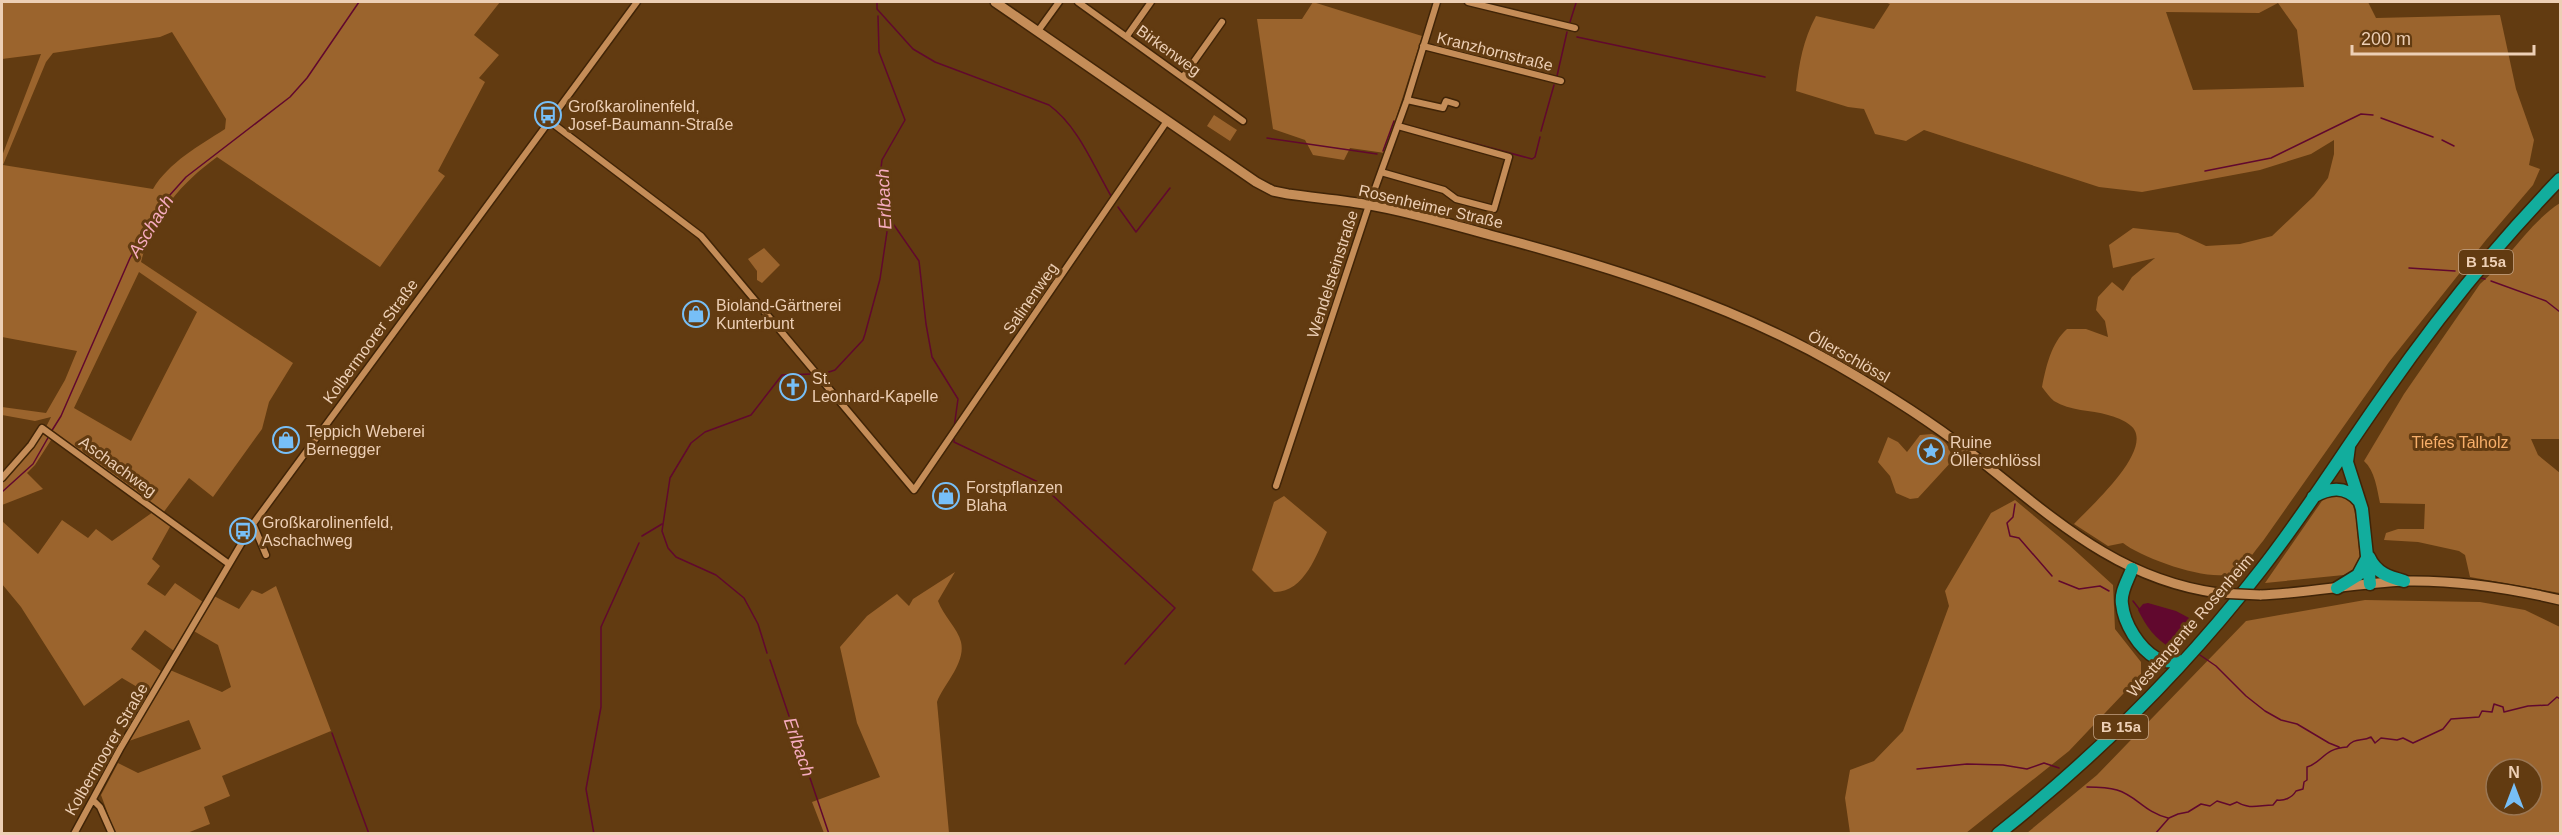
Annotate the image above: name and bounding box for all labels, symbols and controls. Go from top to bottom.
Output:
scale bar [2352,18,2534,56]
street label: Birkenweg [1133,22,1204,79]
street label: Kranzhornstraße [1435,29,1555,74]
text: 200 m [2361,29,2411,49]
place label: Großkarolinenfeld, Josef-Baumann-Straße [568,98,734,133]
bus stop icon: Großkarolinenfeld, Josef-Baumann-Straße [533,100,563,130]
water label: Erlbach [872,168,896,230]
street label: Rosenheimer Straße [1357,182,1505,231]
water label: Aschach [124,191,178,261]
street label: Wendelsteinstraße [1304,208,1361,340]
road number: B 15a [2459,250,2513,274]
street label: Salinenweg [1000,260,1061,337]
street label: Kolbermoorer Straße [320,276,421,407]
place label: Bioland-Gärtnerei Kunterbunt [716,297,841,332]
shop icon: Bioland-Gärtnerei Kunterbunt [681,299,711,329]
street label: Öllerschlössl [1805,327,1893,386]
place label: St. Leonhard-Kapelle [812,370,938,405]
church icon: St. Leonhard-Kapelle [778,372,808,402]
place label: Teppich Weberei Bernegger [306,423,425,458]
shop icon: Teppich Weberei Bernegger [271,425,301,455]
street label: Aschachweg [76,433,159,500]
place label: Ruine Öllerschlössl [1950,434,2041,469]
park label: Tiefes Talholz [2412,434,2508,451]
place icon: Ruine Öllerschlössl [1916,436,1946,466]
place label: Forstpflanzen Blaha [966,479,1063,514]
shop icon: Forstpflanzen Blaha [931,481,961,511]
place label: Großkarolinenfeld, Aschachweg [262,514,394,549]
bus stop icon: Großkarolinenfeld, Aschachweg [228,516,258,546]
street label: Westtangente Rosenheim [2124,550,2257,700]
street label: Kolbermoorer Straße [62,680,151,818]
water label: Erlbach [780,715,818,779]
road number: B 15a [2094,715,2148,739]
north arrow [2484,757,2544,817]
text: N [2508,764,2520,781]

